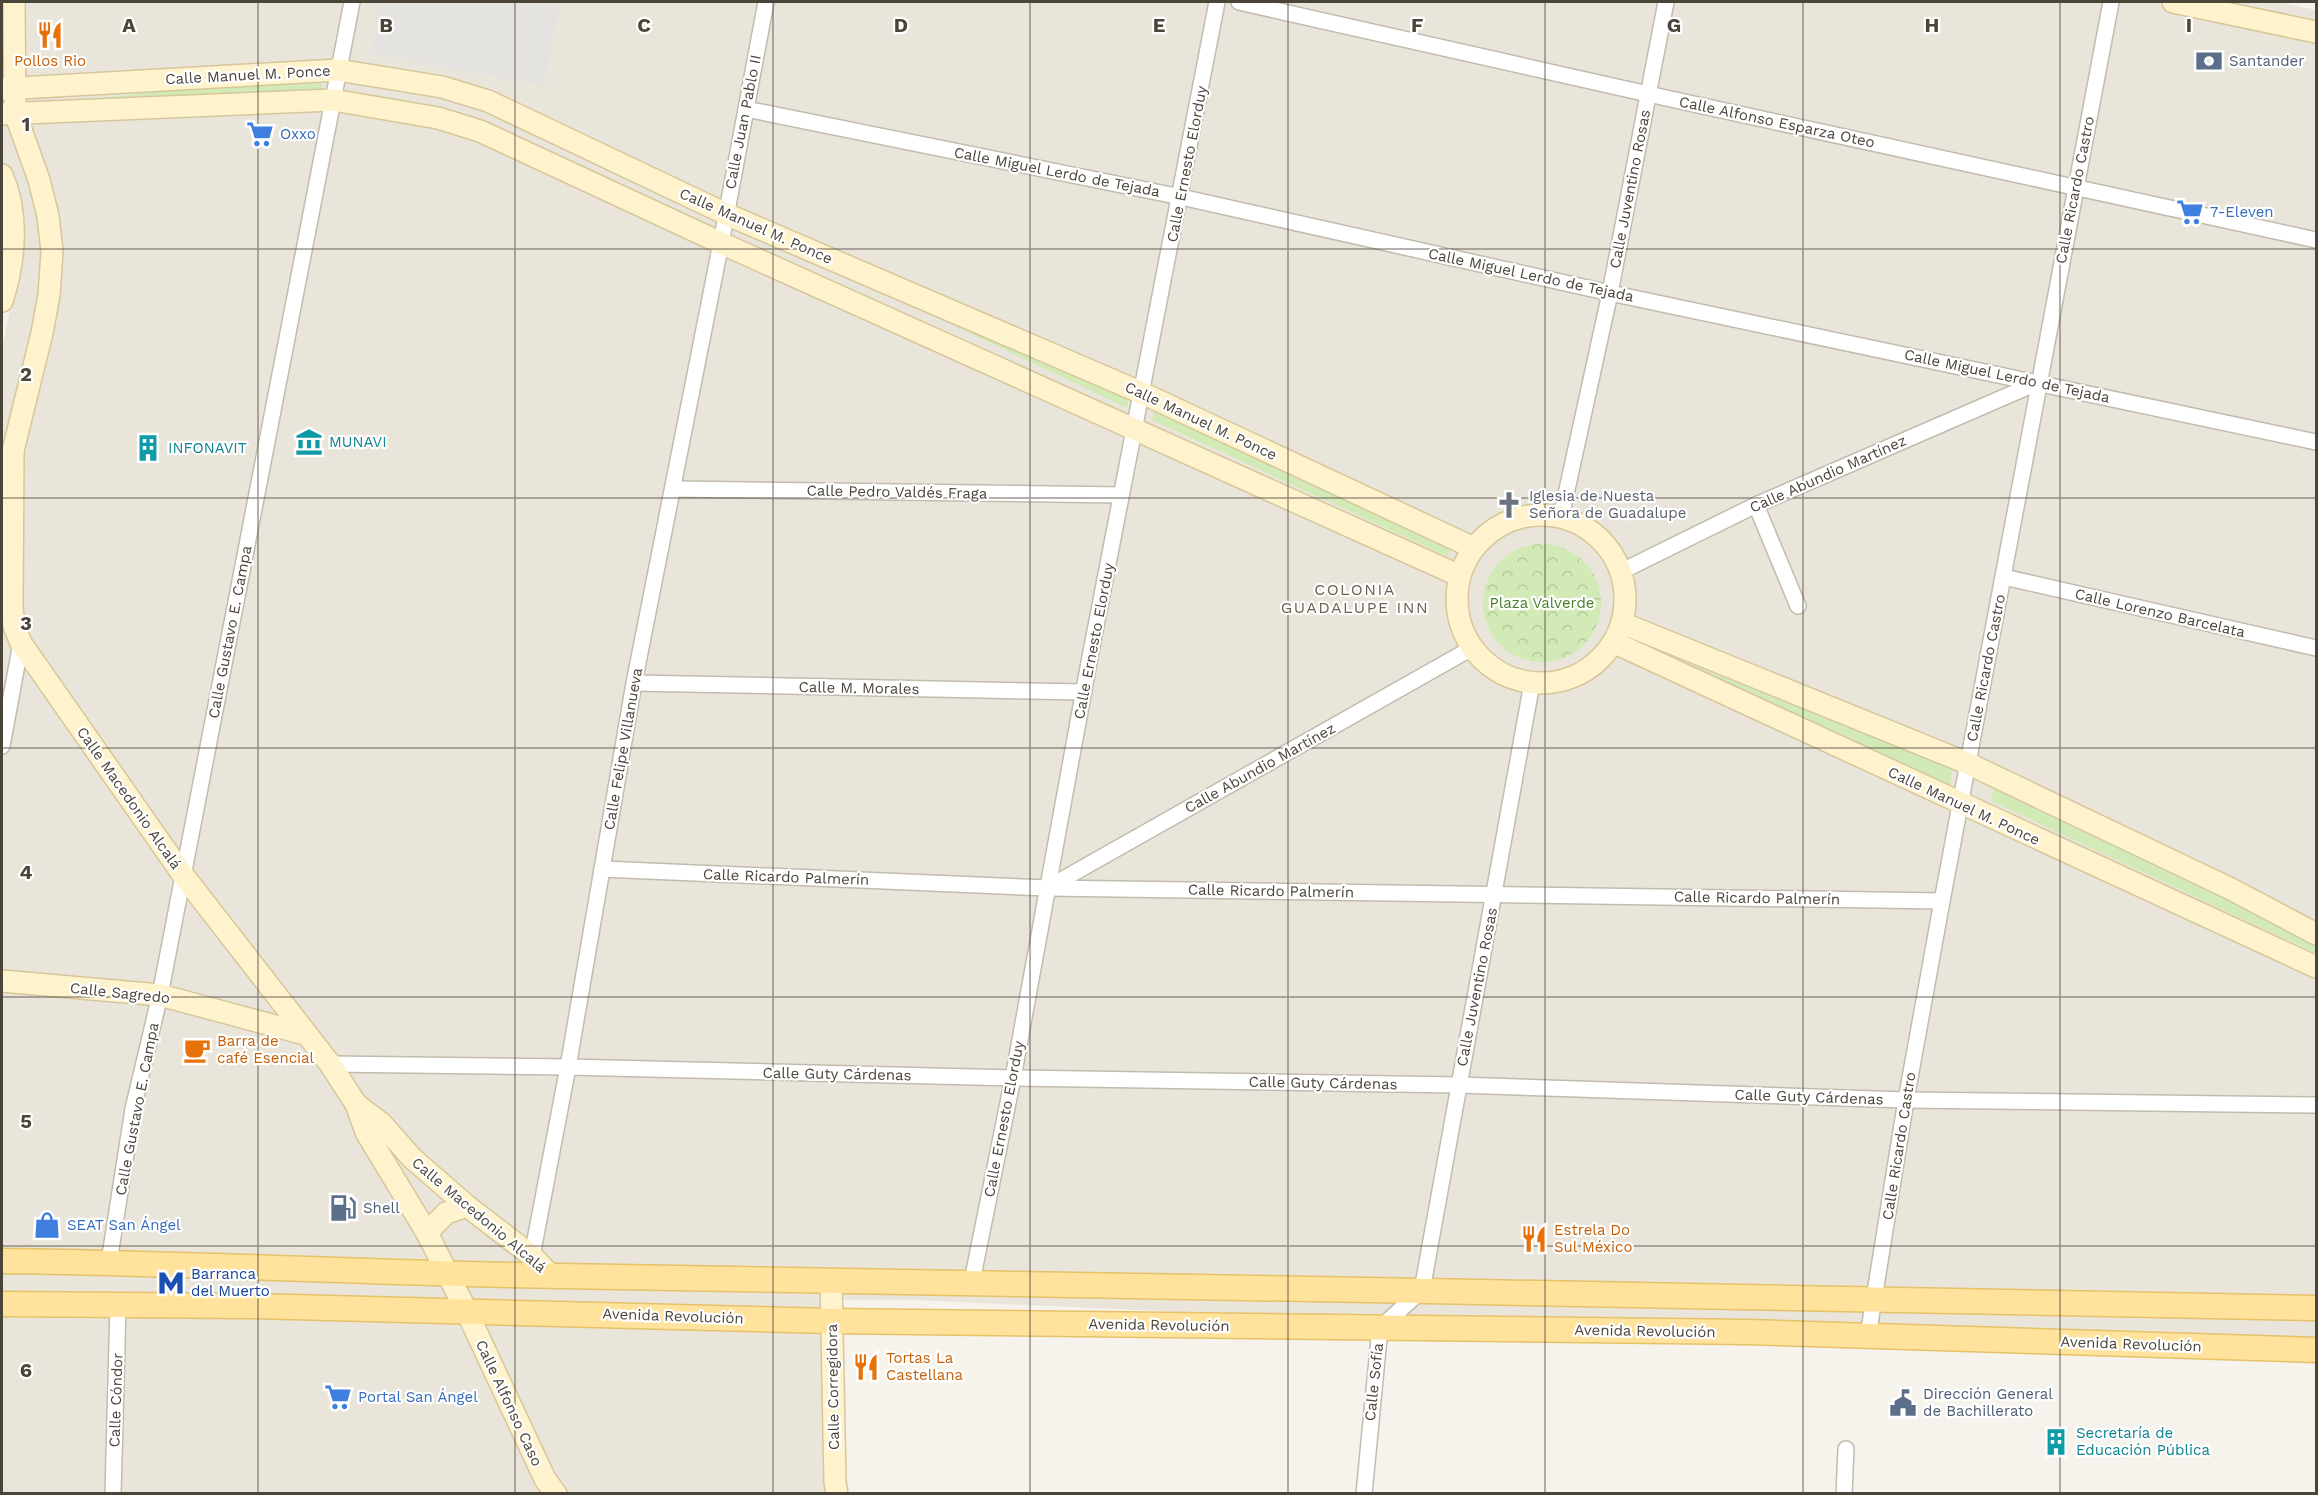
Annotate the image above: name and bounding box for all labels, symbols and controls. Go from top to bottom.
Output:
text: A [122,13,136,37]
text: B [379,13,393,37]
text: C [637,13,651,37]
text: D [894,13,908,37]
text: E [1153,13,1165,37]
text: F [1411,13,1423,37]
text: G [1667,13,1681,37]
text: H [1925,13,1939,37]
text: I [2186,13,2192,37]
restaurant icon: Pollos Rio [35,20,65,50]
bank icon: Santander [2194,46,2224,76]
place label: Pollos Rio [14,52,86,70]
place label: Santander [2229,52,2304,70]
street label: Calle Juan Pablo II [721,53,765,191]
street label: Calle Manuel M. Ponce [165,62,331,88]
street label: Calle Ernesto Elorduy [1163,84,1211,244]
street label: Calle Alfonso Esparza Oteo [1678,92,1876,152]
street label: Calle Juventino Rosas [1606,108,1654,270]
text: 1 [22,112,30,136]
street label: Calle Ricardo Castro [2052,115,2098,265]
supermarket icon: Oxxo [245,119,275,149]
place label: Oxxo [280,125,316,143]
street label: Calle Miguel Lerdo de Tejada [952,143,1162,201]
street label: Calle Manuel M. Ponce [677,184,835,268]
supermarket icon: 7-Eleven [2175,197,2205,227]
place label: 7-Eleven [2210,203,2274,221]
street label: Calle Miguel Lerdo de Tejada [1427,244,1636,306]
street label: Calle Miguel Lerdo de Tejada [1903,345,2112,407]
text: 2 [20,362,32,386]
street label: Calle Manuel M. Ponce [1122,378,1280,464]
museum icon: MUNAVI [294,427,324,457]
street label: Calle Abundio Martínez [1747,431,1909,517]
building icon: INFONAVIT [133,433,163,463]
place label: MUNAVI [329,433,387,451]
place label: INFONAVIT [168,439,247,457]
street label: Calle Pedro Valdés Fraga [807,481,988,503]
place label: Iglesia de Nuesta Señora de Guadalupe [1529,487,1686,522]
church icon: Iglesia de Nuesta Señora de Guadalupe [1494,490,1524,520]
street label: Calle Gustavo E. Campa [204,543,256,720]
street label: Calle Ernesto Elorduy [1070,561,1118,721]
district label: COLONIA GUADALUPE INN [1281,580,1429,617]
street label: Calle Lorenzo Barcelata [2073,585,2247,641]
street label: Calle Ricardo Castro [1963,593,2009,743]
park label: Plaza Valverde [1490,594,1595,612]
text: 3 [20,611,32,635]
street label: Calle Felipe Villanueva [600,666,646,832]
street label: Calle M. Morales [798,678,920,698]
street label: Calle Abundio Martínez [1181,719,1339,817]
street label: Calle Macedonio Alcalá [73,723,185,873]
street label: Calle Manuel M. Ponce [1885,763,2043,849]
text: 4 [20,860,33,884]
street label: Calle Ricardo Palmerín [702,865,870,889]
street label: Calle Ricardo Palmerín [1188,881,1354,901]
street label: Calle Ricardo Palmerín [1674,888,1840,908]
street label: Calle Juventino Rosas [1453,906,1501,1068]
street label: Calle Sagredo [69,979,171,1007]
street label: Calle Gustavo E. Campa [111,1020,163,1197]
place label: Barra de café Esencial [217,1032,315,1067]
cafe icon: Barra de café Esencial [182,1035,212,1065]
street label: Calle Ernesto Elorduy [980,1039,1028,1199]
street label: Calle Guty Cárdenas [762,1064,912,1084]
street label: Calle Ricardo Castro [1878,1071,1920,1221]
street label: Calle Guty Cárdenas [1248,1073,1398,1093]
street label: Calle Guty Cárdenas [1734,1085,1884,1109]
text: 5 [20,1109,32,1133]
street label: Calle Macedonio Alcalá [408,1154,550,1277]
fuel station icon: Shell [328,1193,358,1223]
place label: Shell [363,1199,400,1217]
shop icon: SEAT San Ángel [32,1210,62,1240]
place label: SEAT San Ángel [67,1216,181,1234]
place label: Estrela Do Sul México [1554,1221,1632,1256]
restaurant icon: Estrela Do Sul México [1519,1224,1549,1254]
place label: Barranca del Muerto [191,1265,270,1300]
metro station icon: Barranca del Muerto [156,1268,186,1298]
street label: Avenida Revolución [602,1305,744,1327]
street label: Avenida Revolución [1088,1315,1230,1335]
street label: Avenida Revolución [1574,1321,1716,1341]
street label: Calle Corregidora [823,1323,843,1450]
street label: Avenida Revolución [2060,1333,2202,1355]
street label: Calle Alfonso Caso [472,1337,546,1469]
street label: Calle Sofía [1361,1341,1387,1422]
place label: Tortas La Castellana [886,1349,964,1384]
street label: Calle Cóndor [105,1352,127,1448]
restaurant icon: Tortas La Castellana [851,1352,881,1382]
text: 6 [20,1358,32,1382]
supermarket icon: Portal San Ángel [323,1382,353,1412]
place label: Dirección General de Bachillerato [1923,1385,2053,1420]
place label: Portal San Ángel [358,1388,478,1406]
public building icon: Dirección General de Bachillerato [1888,1388,1918,1418]
place label: Secretaría de Educación Pública [2076,1424,2210,1459]
building icon: Secretaría de Educación Pública [2041,1427,2071,1457]

